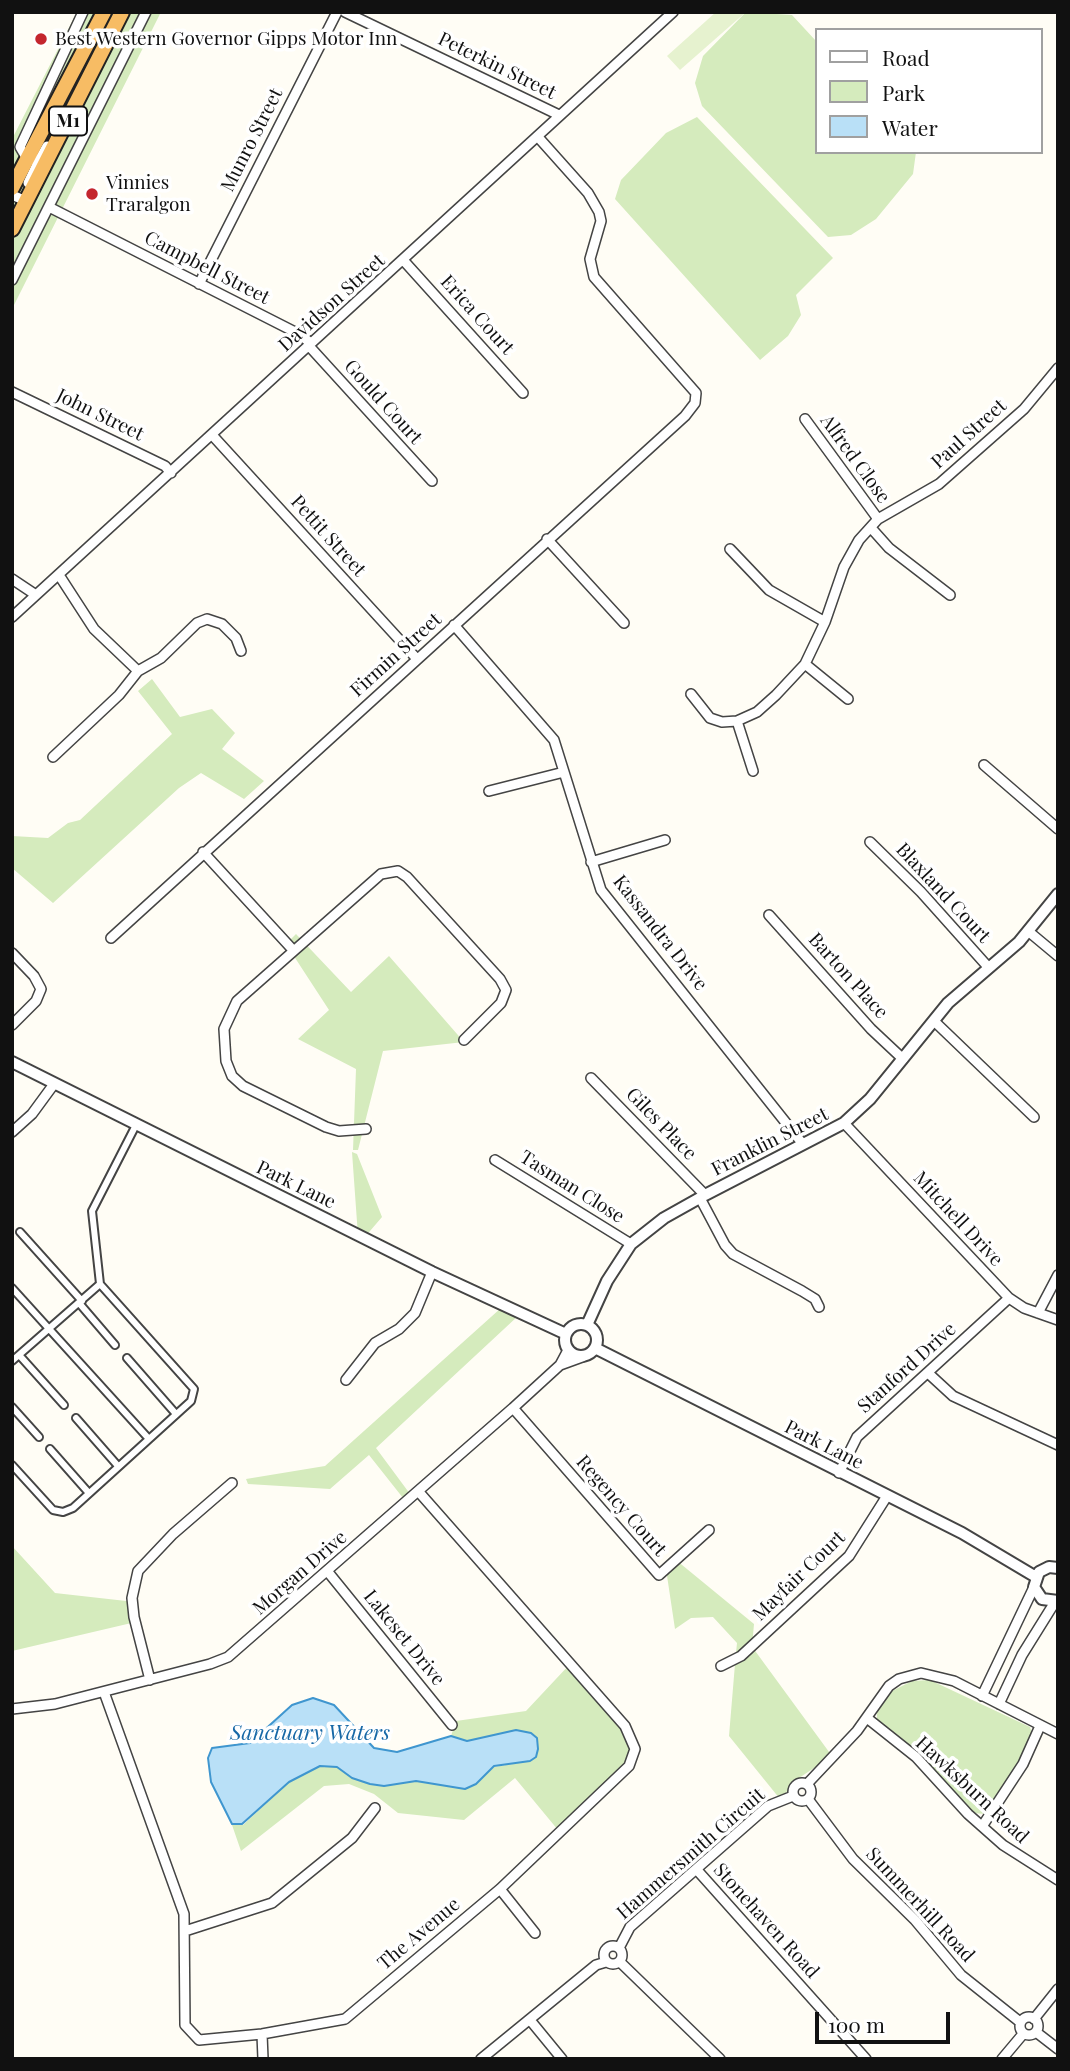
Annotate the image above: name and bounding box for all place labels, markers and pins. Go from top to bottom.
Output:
place label: Best Western Governor Gipps Motor Inn [55,28,397,50]
marker: Best Western Governor Gipps Motor Inn [33,31,49,47]
place label: Vinnies Traralgon [106,172,191,216]
marker: Vinnies Traralgon [84,186,100,202]

